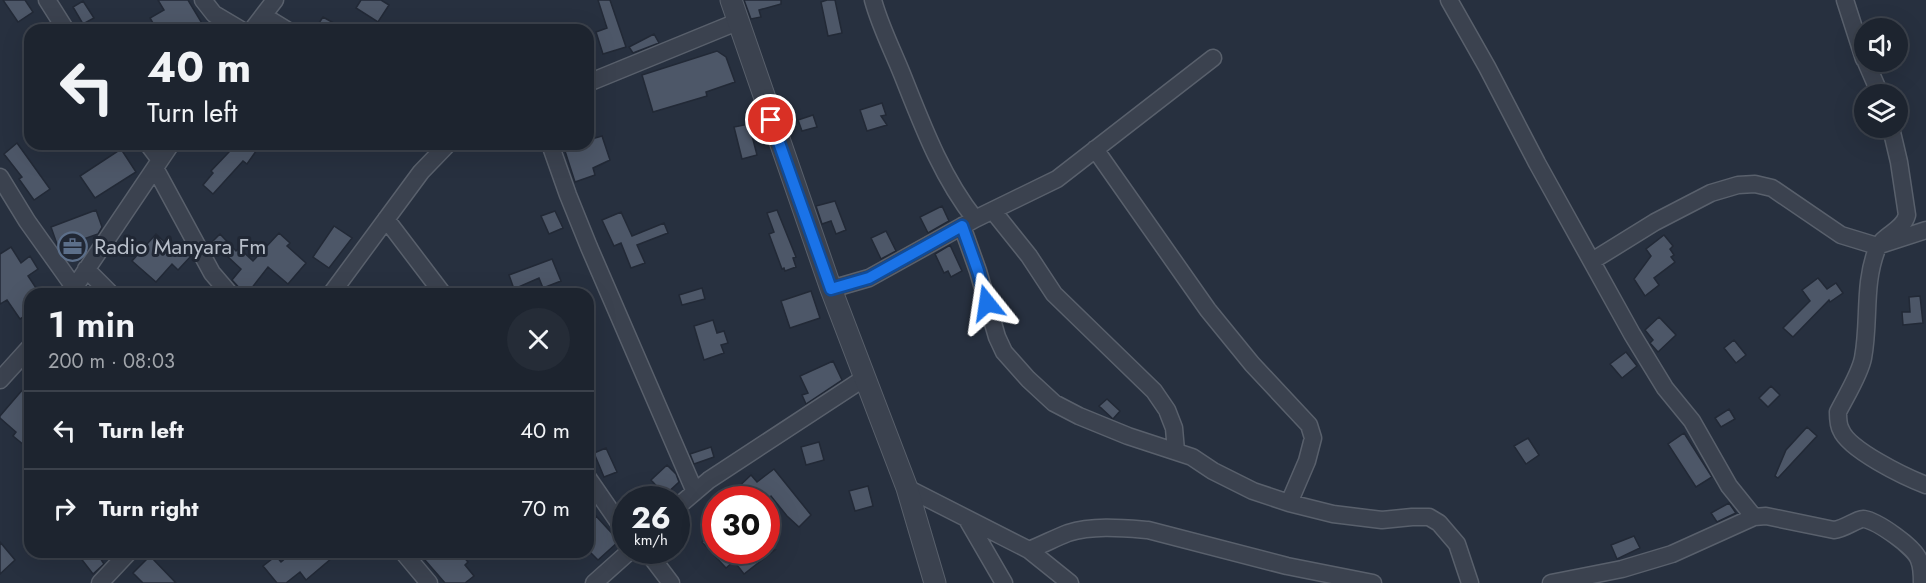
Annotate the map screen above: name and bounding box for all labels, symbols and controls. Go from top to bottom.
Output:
map controls [1854,18,1908,138]
button: sound [1854,18,1908,72]
text: 40 m [147,37,251,98]
icon: left [48,48,126,126]
button: layers [1854,84,1908,138]
text: Turn left [147,93,237,132]
pin [745,94,796,145]
icon: arrive [754,103,787,136]
office icon: Radio Manyara Fm [57,230,89,262]
place label: Radio Manyara Fm [94,230,266,262]
position arrow [955,271,1019,335]
text: 1 min [48,298,135,350]
button: close [507,308,570,371]
text: 200 m · 08:03 [48,347,175,376]
icon: left [48,414,81,447]
text: Turn left [99,414,184,446]
text: 40 m [520,414,570,446]
speed limit sign: 30 [702,486,780,564]
icon: right [48,492,81,525]
text: Turn right [99,492,199,524]
text: 70 m [521,492,570,524]
text: 26 [631,496,671,539]
text: km/h [634,529,668,551]

